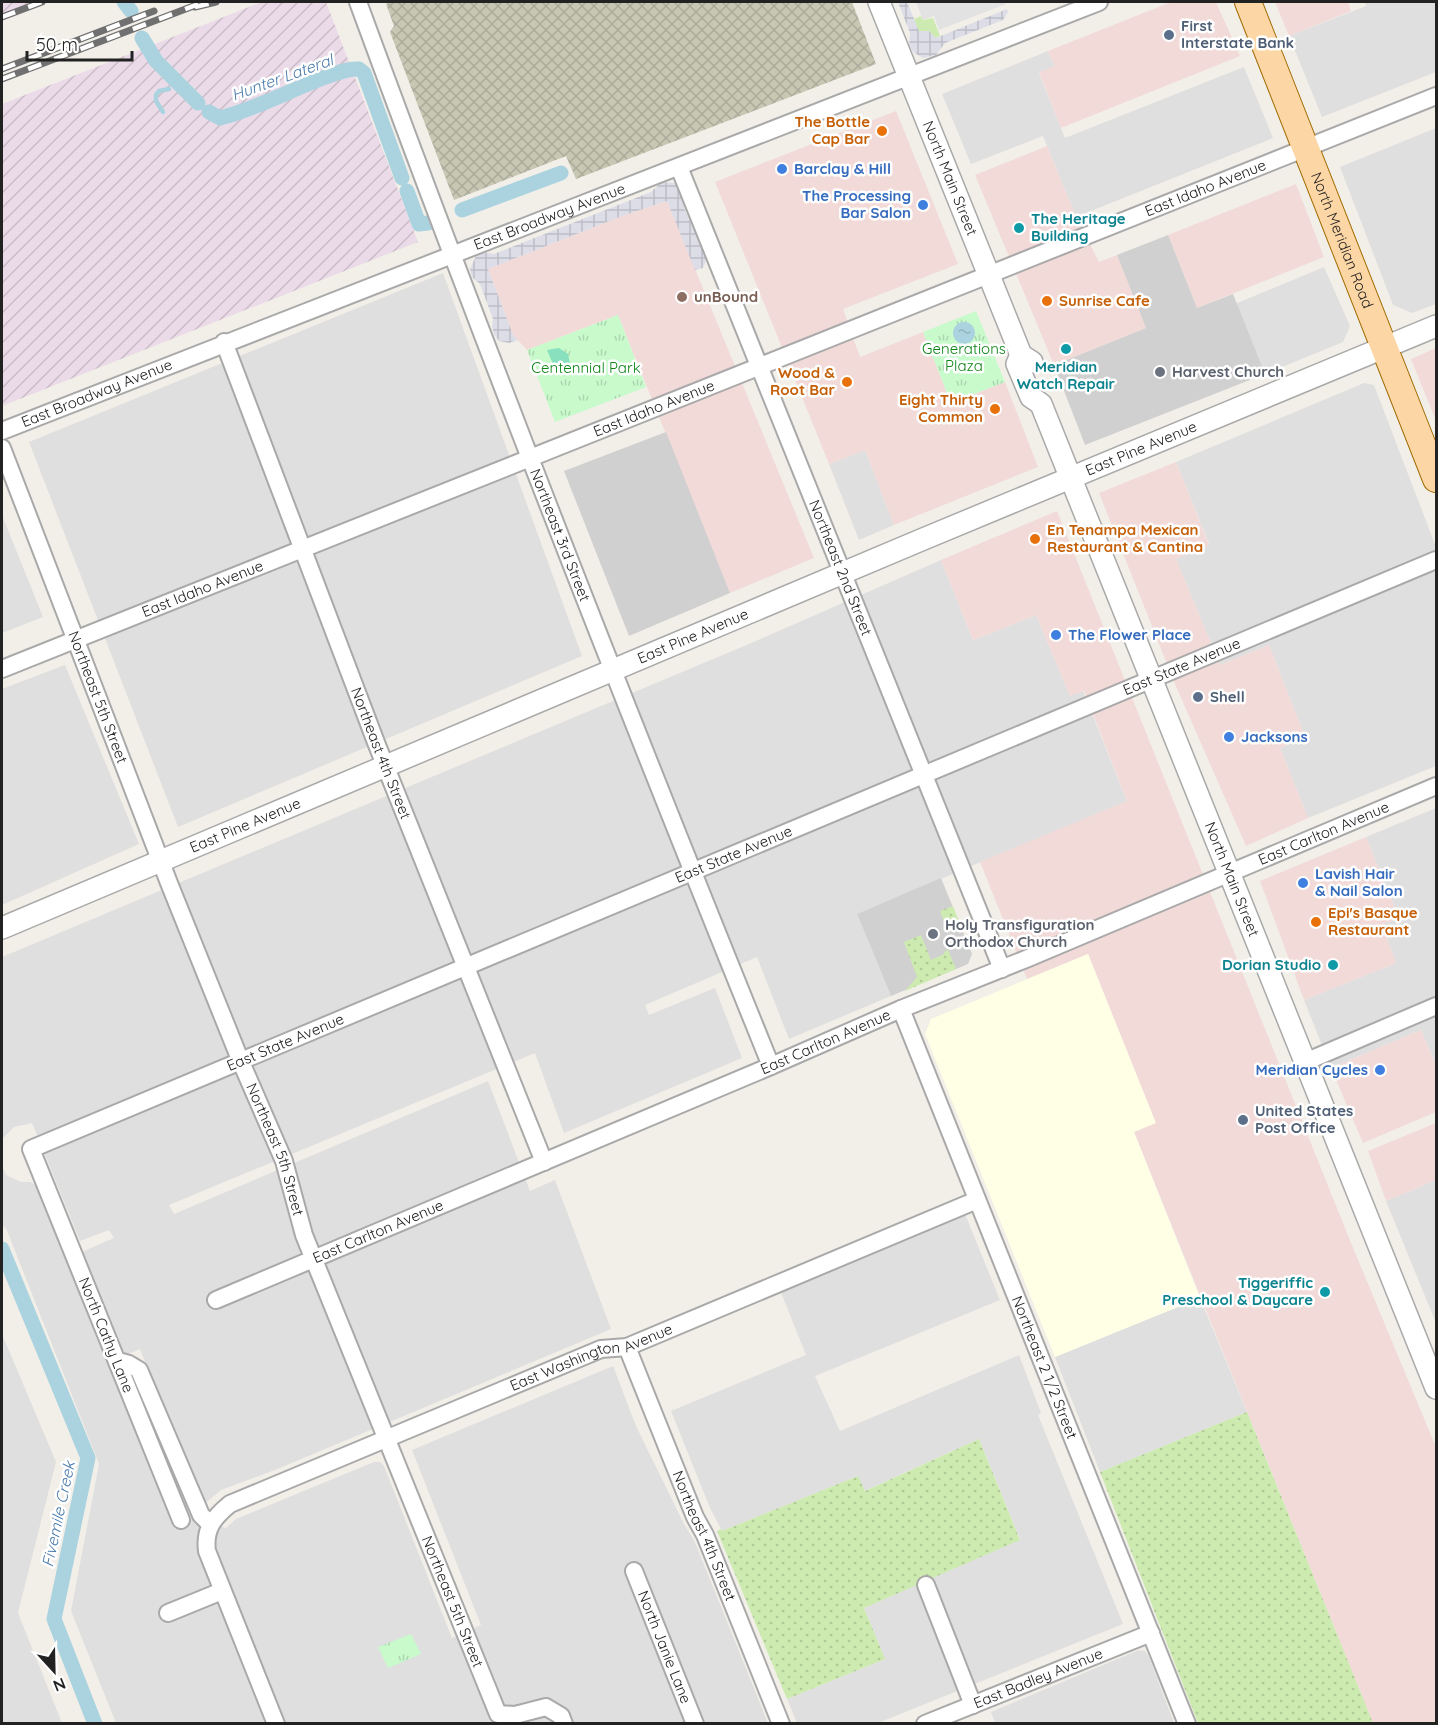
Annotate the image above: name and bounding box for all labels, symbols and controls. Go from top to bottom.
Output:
place label: First Interstate Bank [1181,16,1294,52]
scale bar [27,24,132,62]
marker: First Interstate Bank [1162,28,1176,42]
text: 50 m [36,33,78,56]
water label: Hunter Lateral [228,49,338,105]
place label: The Bottle Cap Bar [795,112,870,148]
street label: North Main Street [919,118,982,238]
marker: The Bottle Cap Bar [875,124,889,138]
street label: East Idaho Avenue [1142,155,1269,220]
place label: Barclay & Hill [794,159,891,178]
marker: Barclay & Hill [775,162,789,176]
street label: North Meridian Road [1307,169,1378,311]
street label: East Broadway Avenue [471,178,628,254]
place label: The Processing Bar Salon [802,186,911,222]
marker: The Processing Bar Salon [916,198,930,212]
place label: The Heritage Building [1031,209,1126,245]
marker: The Heritage Building [1012,221,1026,235]
place label: unBound [694,287,758,306]
marker: unBound [675,290,689,304]
place label: Sunrise Cafe [1059,291,1150,310]
marker: Sunrise Cafe [1040,294,1054,308]
park label: Generations Plaza [922,339,1006,375]
marker: Meridian Watch Repair [1059,342,1073,356]
street label: East Broadway Avenue [18,354,175,431]
place label: Meridian Watch Repair [1017,357,1116,393]
park label: Centennial Park [531,358,641,377]
place label: Harvest Church [1172,362,1284,381]
place label: Wood & Root Bar [770,363,835,399]
marker: Harvest Church [1153,365,1167,379]
street label: East Idaho Avenue [590,375,717,441]
marker: Wood & Root Bar [840,375,854,389]
place label: Eight Thirty Common [899,390,983,426]
marker: Eight Thirty Common [988,402,1002,416]
street label: East Pine Avenue [1083,416,1199,480]
street label: Northeast 3rd Street [526,466,595,604]
street label: Northeast 2nd Street [805,497,877,638]
place label: En Tenampa Mexican Restaurant & Cantina [1047,520,1203,556]
marker: En Tenampa Mexican Restaurant & Cantina [1028,532,1042,546]
street label: East Idaho Avenue [139,556,266,621]
street label: East Pine Avenue [634,604,751,668]
place label: The Flower Place [1068,625,1191,644]
street label: Northeast 5th Street [64,628,132,766]
marker: The Flower Place [1049,628,1063,642]
street label: East State Avenue [1120,633,1243,699]
street label: Northeast 4th Street [347,684,416,822]
place label: Shell [1210,687,1245,706]
marker: Shell [1191,690,1205,704]
place label: Jacksons [1241,727,1308,746]
marker: Jacksons [1222,730,1236,744]
street label: East Pine Avenue [187,793,303,857]
street label: East Carlton Avenue [1255,797,1392,869]
street label: North Main Street [1201,819,1264,939]
street label: East State Avenue [672,821,795,887]
place label: Lavish Hair & Nail Salon [1315,864,1403,900]
marker: Lavish Hair & Nail Salon [1296,876,1310,890]
place label: Epi's Basque Restaurant [1328,903,1418,939]
place label: Holy Transfiguration Orthodox Church [945,915,1094,951]
marker: Epi's Basque Restaurant [1309,915,1323,929]
marker: Holy Transfiguration Orthodox Church [926,927,940,941]
place label: Dorian Studio [1222,955,1321,974]
marker: Dorian Studio [1326,958,1340,972]
street label: East Carlton Avenue [758,1005,893,1078]
street label: East State Avenue [224,1009,347,1075]
place label: Meridian Cycles [1255,1060,1368,1079]
marker: Meridian Cycles [1373,1063,1387,1077]
street label: Northeast 5th Street [242,1080,308,1218]
place label: United States Post Office [1255,1101,1353,1137]
marker: United States Post Office [1236,1113,1250,1127]
street label: East Carlton Avenue [310,1195,446,1267]
place label: Tiggeriffic Preschool & Daycare [1162,1273,1313,1309]
street label: North Cathy Lane [75,1274,138,1395]
marker: Tiggeriffic Preschool & Daycare [1318,1285,1332,1299]
street label: Northeast 2 1/2 Street [1008,1293,1082,1442]
street label: East Washington Avenue [507,1319,675,1395]
water label: Fivemile Creek [37,1458,79,1569]
street label: Northeast 4th Street [668,1468,741,1604]
street label: Northeast 5th Street [418,1533,488,1670]
street label: North Janie Lane [634,1588,696,1706]
north arrow [24,1641,84,1701]
street label: East Badley Avenue [971,1643,1105,1712]
text: N [50,1673,69,1696]

